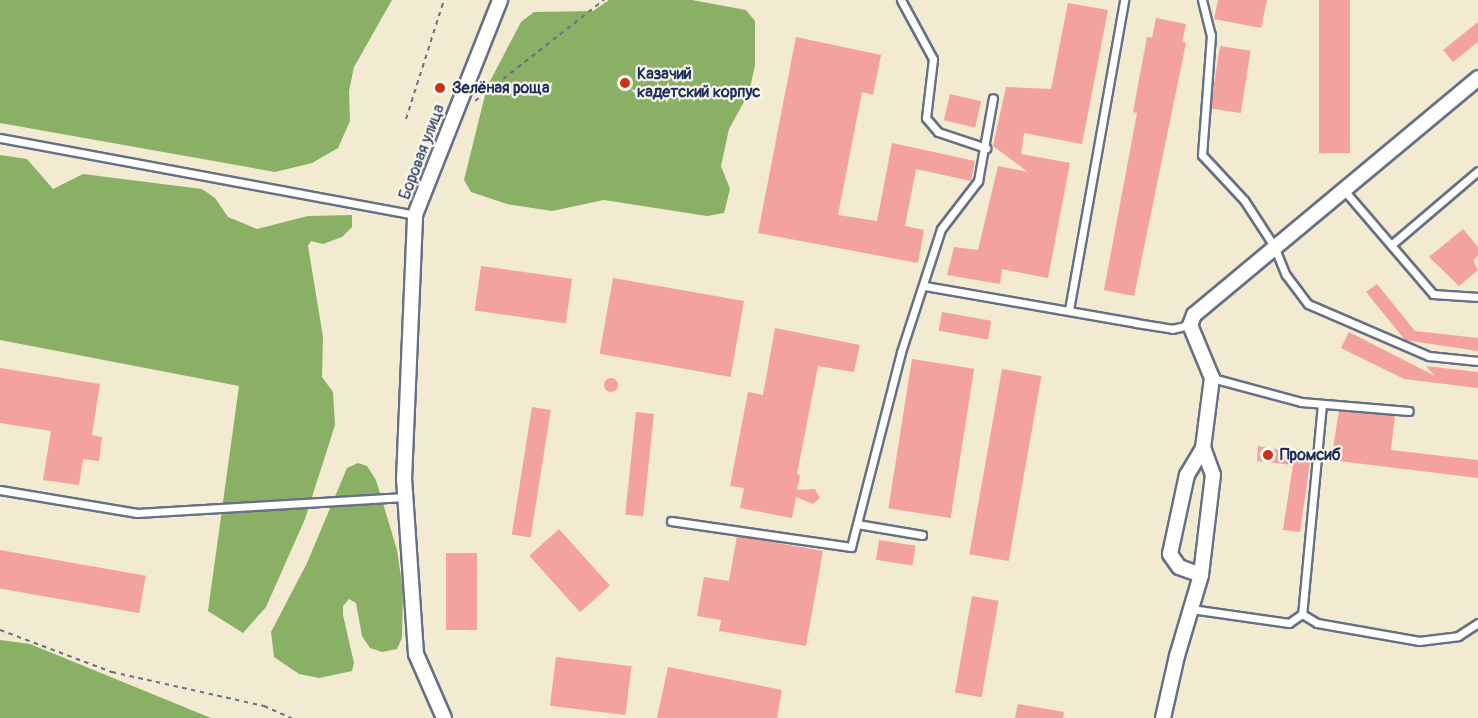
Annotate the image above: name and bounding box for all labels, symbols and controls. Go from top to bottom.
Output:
place label: Казачий кадетский корпус [637,64,760,102]
marker: Казачий кадетский корпус [618,76,632,90]
place label: Зелёная роща [452,78,549,98]
marker: Зелёная роща [433,81,447,95]
street label: Боровая улица [395,102,449,202]
place label: Промсиб [1280,445,1341,465]
marker: Промсиб [1261,448,1275,462]

